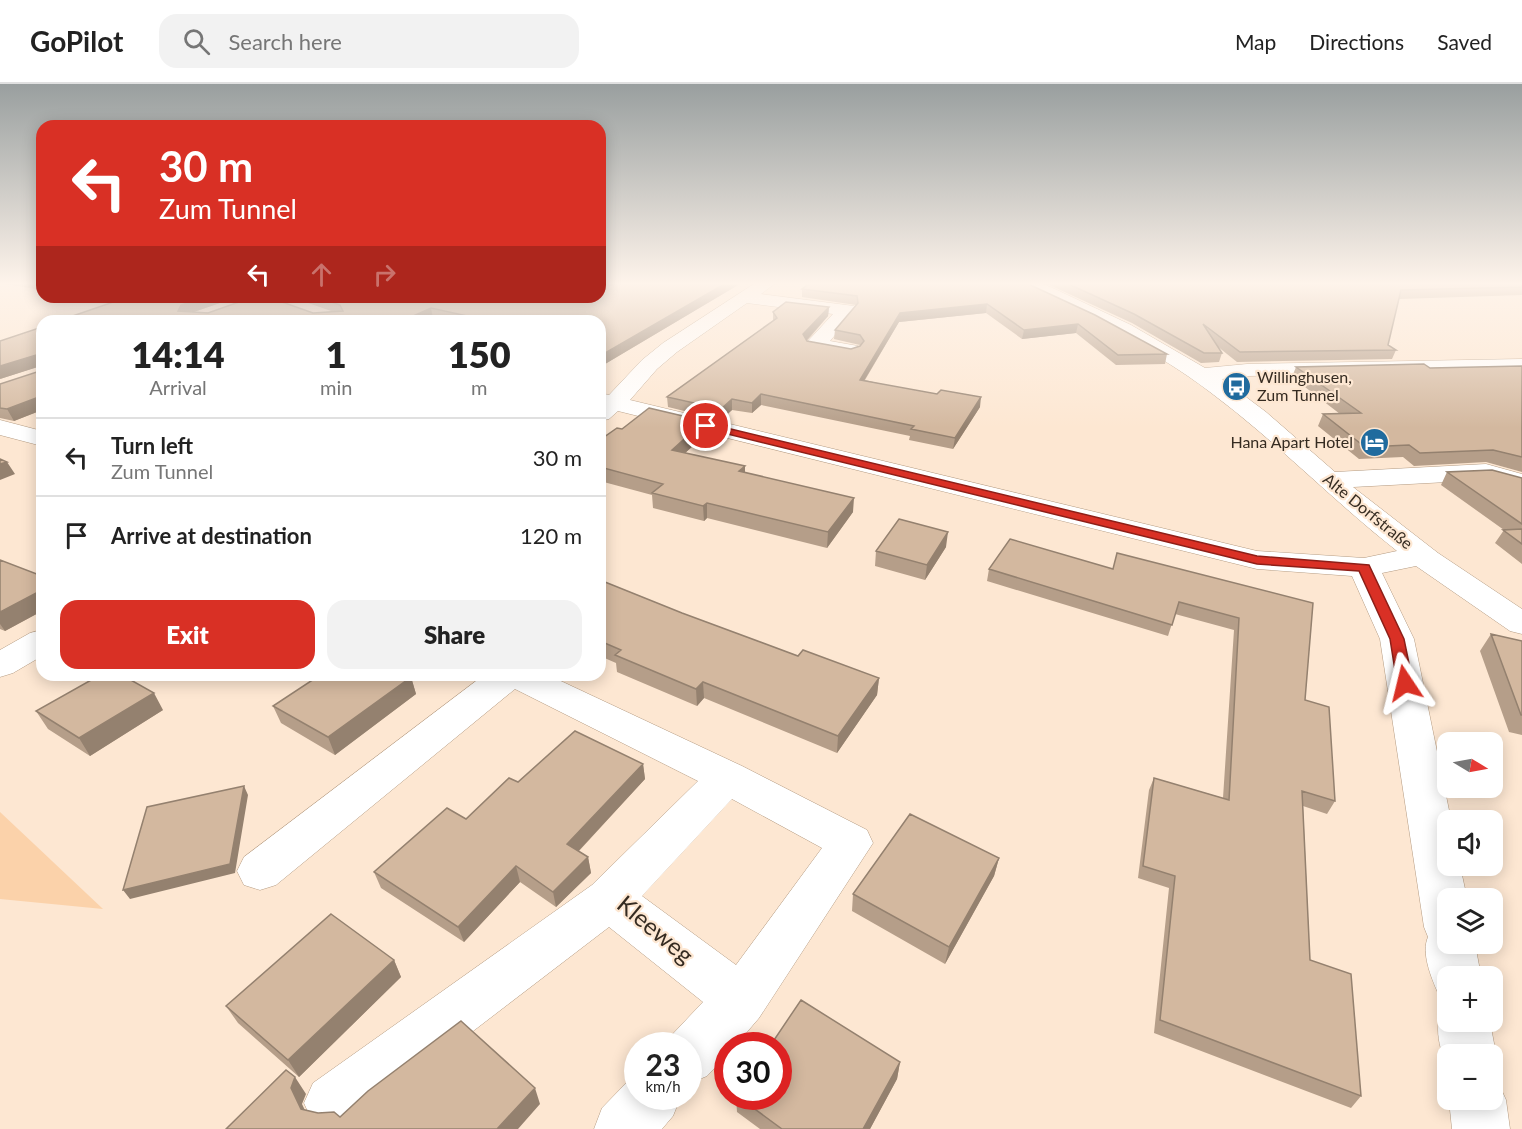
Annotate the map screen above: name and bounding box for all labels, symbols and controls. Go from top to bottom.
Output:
search box [159,14,579,68]
text: GoPilot [30,24,123,58]
icon: search [180,25,213,58]
text: Search here [228,28,342,55]
text: Map [1235,29,1276,54]
text: Directions [1309,29,1404,54]
text: Saved [1437,29,1492,54]
text: 30 m [159,141,253,191]
icon: left [60,144,138,222]
text: Zum Tunnel [159,192,297,225]
icon: left [242,258,275,291]
icon: ahead [305,258,338,291]
icon: right [368,258,401,291]
text: 14:14 [131,332,225,376]
text: 1 [326,332,347,376]
text: 150 [448,332,511,376]
place label: Willinghusen, Zum Tunnel [1257,367,1352,404]
bus stop icon: Willinghusen, Zum Tunnel [1220,370,1252,402]
text: Arrival [149,375,207,399]
text: min [320,375,352,399]
text: m [471,375,487,399]
pin [680,400,731,451]
icon: arrive [689,409,722,442]
hotel icon: Hana Apart Hotel [1358,426,1390,458]
text: Turn left [111,432,193,459]
place label: Hana Apart Hotel [1230,432,1353,451]
icon: left [60,441,93,474]
text: 30 m [533,444,582,471]
text: Zum Tunnel [111,459,213,483]
street label: Alte Dorfstraße [1320,469,1417,552]
icon: arrive [60,519,93,552]
text: Arrive at destination [111,522,312,549]
text: 120 m [520,522,582,549]
button: Exit [60,600,315,669]
button: Share [327,600,582,669]
position arrow [1373,651,1437,715]
north arrow [1437,732,1503,798]
map controls [1437,732,1503,1110]
button: sound [1437,810,1503,876]
button: layers [1437,888,1503,954]
street label: Kleeweg [612,889,700,969]
button: + [1437,966,1503,1032]
speed limit sign: 30 [714,1032,792,1110]
button: − [1437,1044,1503,1110]
text: 23 [646,1046,680,1082]
text: km/h [645,1077,681,1095]

